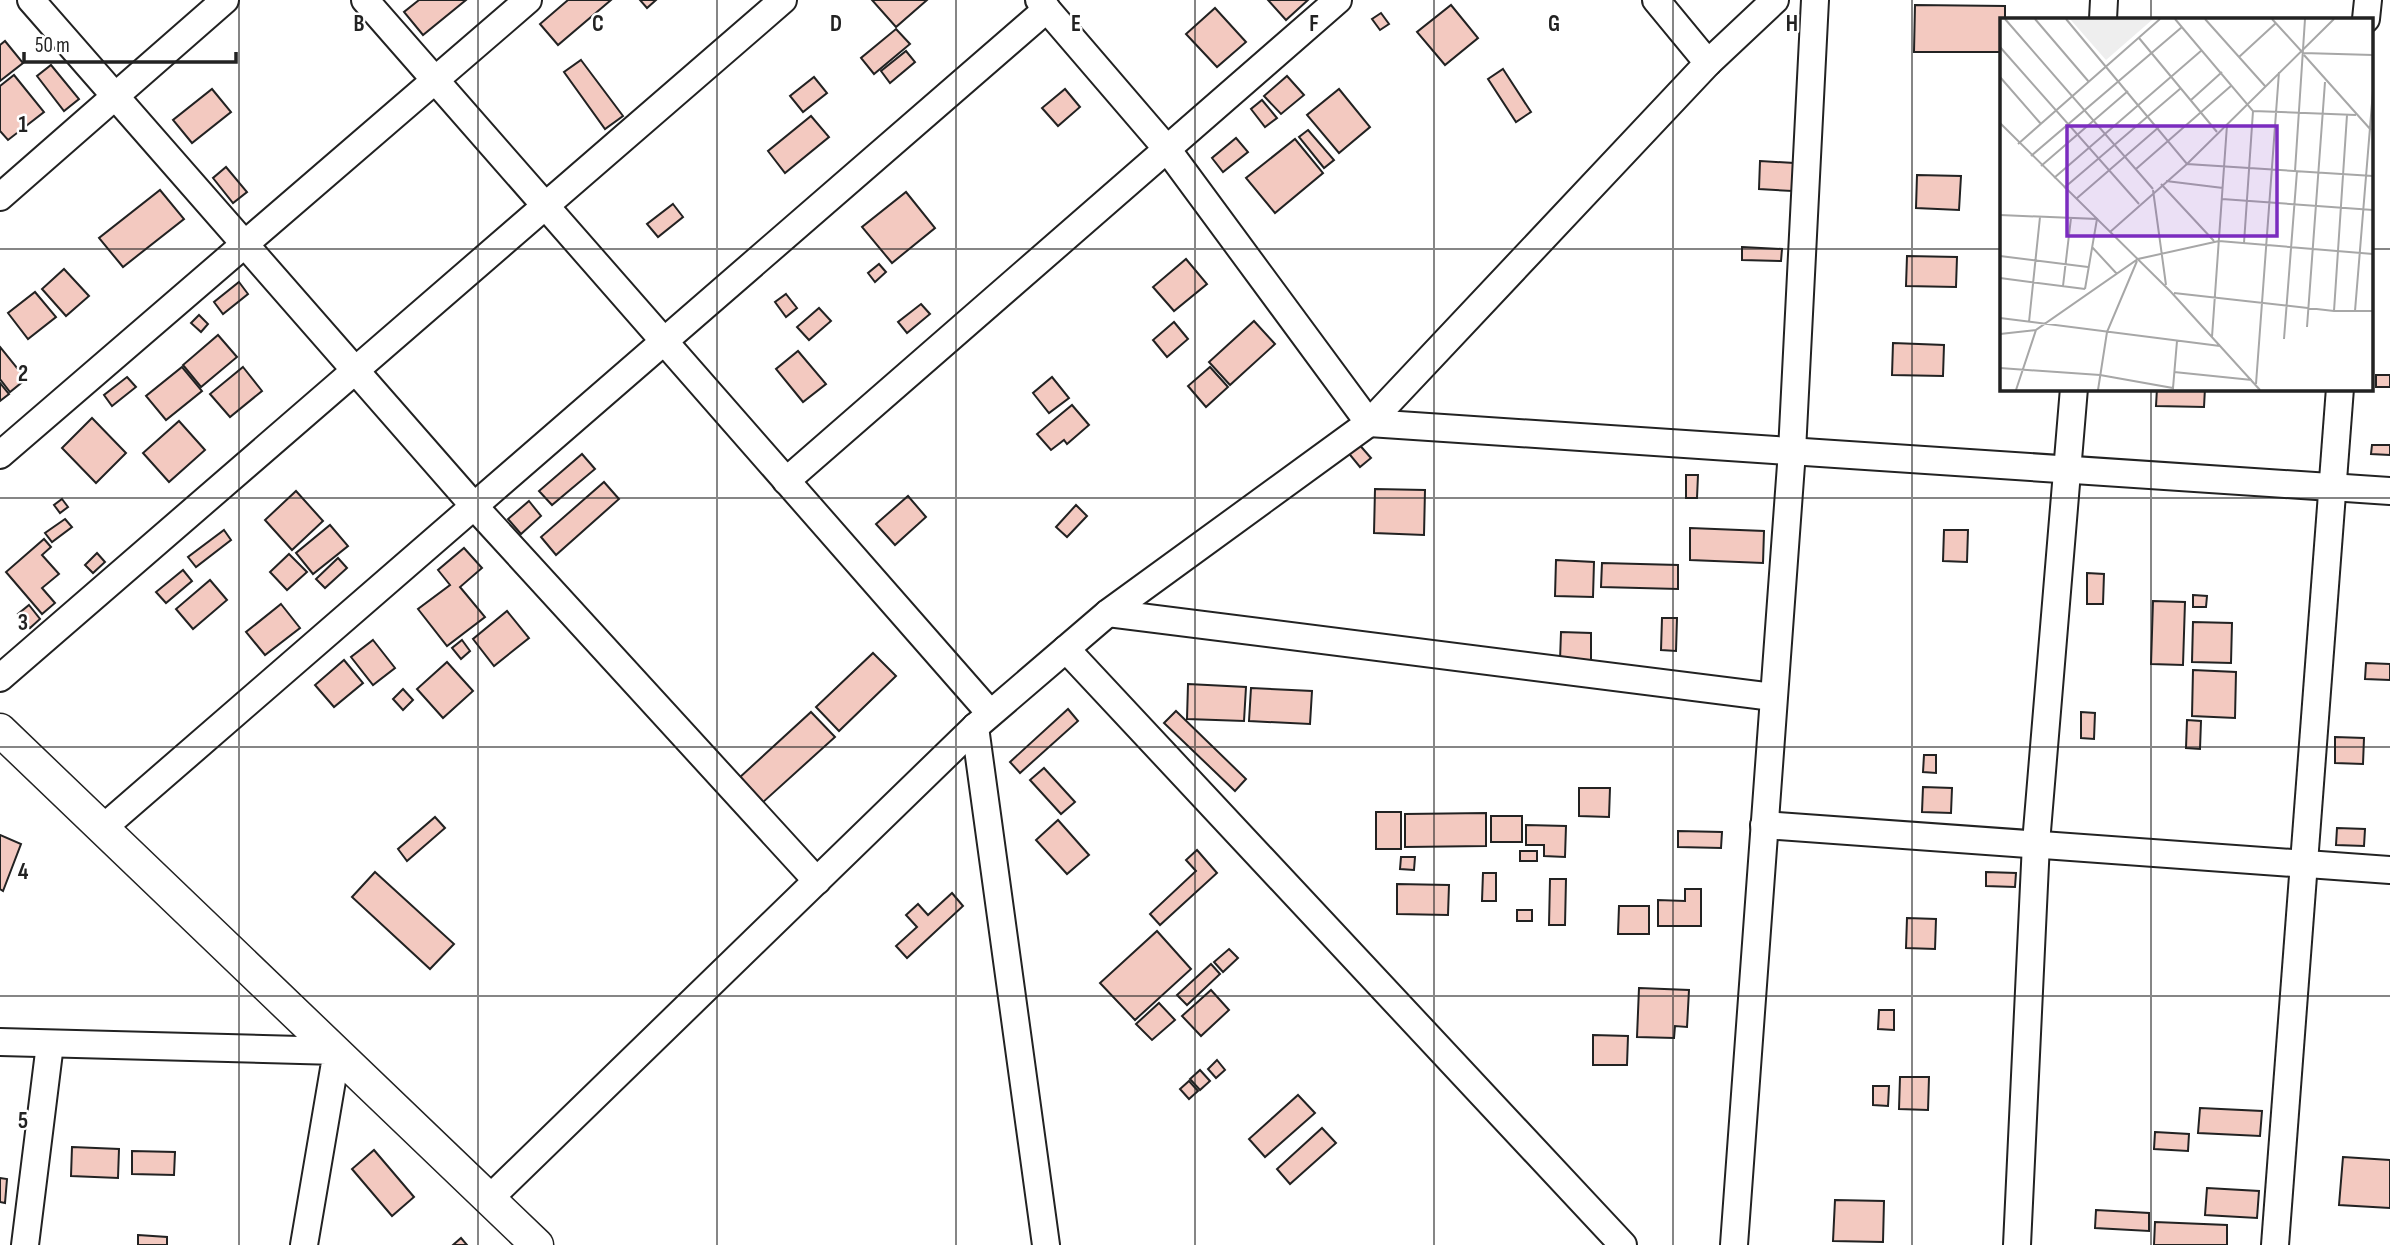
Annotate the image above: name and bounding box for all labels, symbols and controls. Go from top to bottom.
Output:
text: B [354,10,365,38]
text: C [592,10,604,38]
text: D [830,10,842,38]
text: E [1071,10,1081,38]
text: F [1309,10,1319,38]
text: G [1548,10,1560,38]
text: H [1786,10,1798,38]
inset map [2000,18,2372,390]
scale bar [24,21,236,65]
text: 50 m [35,33,70,58]
text: 1 [18,111,28,139]
text: 2 [18,360,28,388]
text: 3 [18,609,28,637]
text: 4 [18,858,29,886]
text: 5 [18,1107,28,1135]

